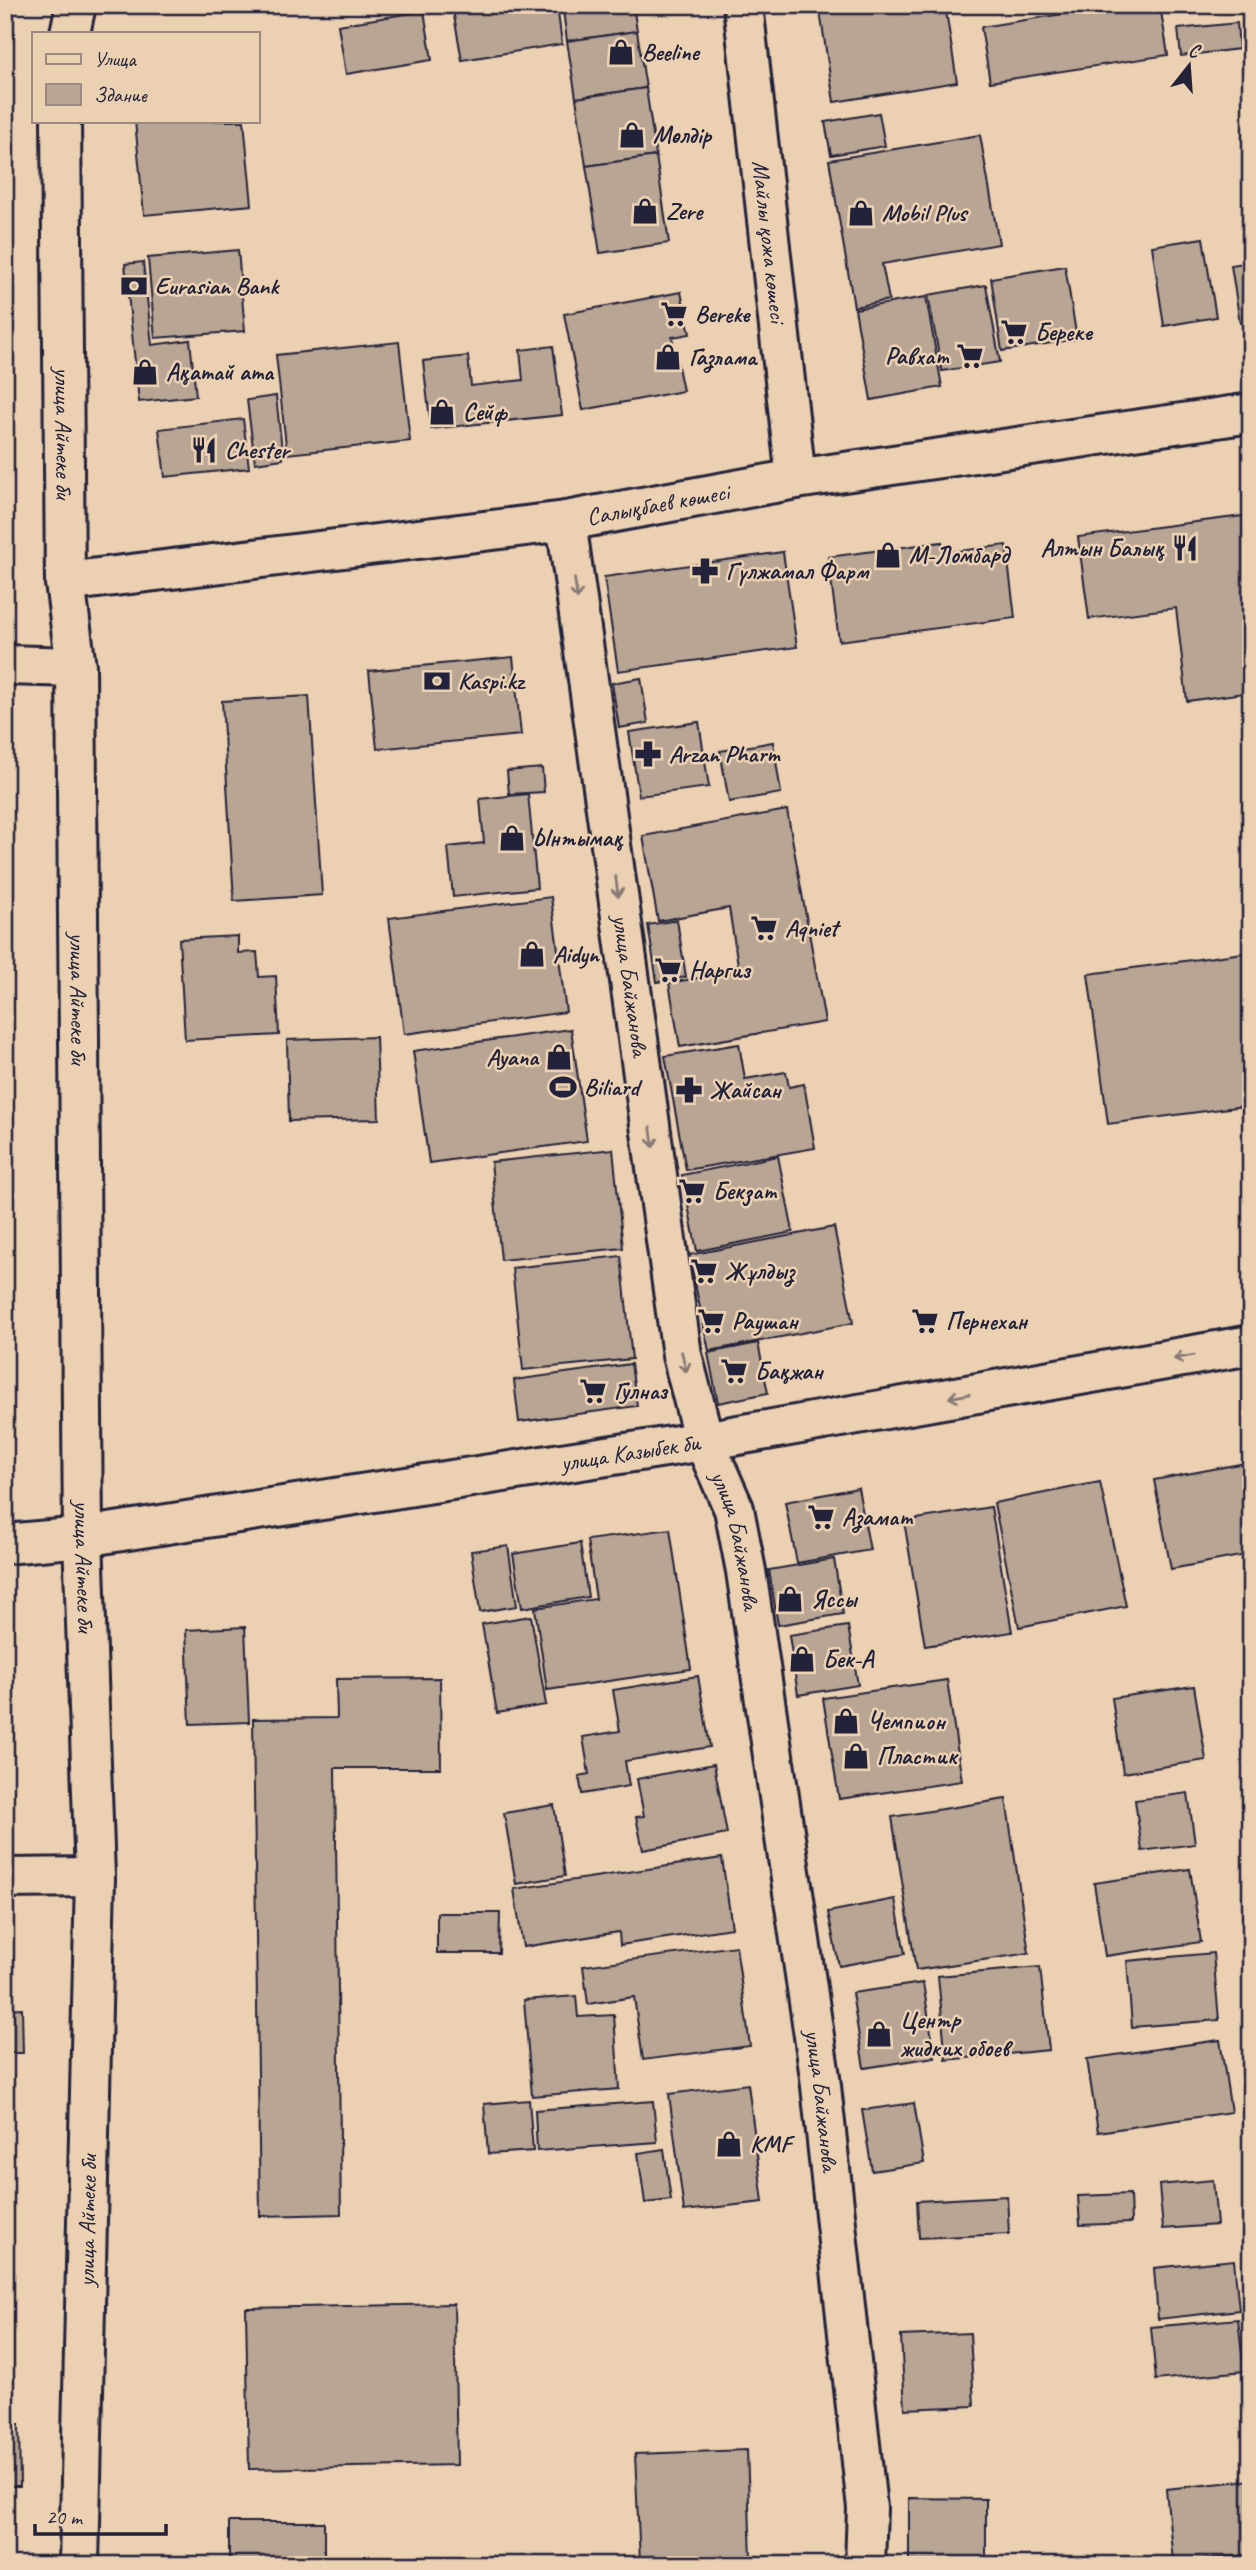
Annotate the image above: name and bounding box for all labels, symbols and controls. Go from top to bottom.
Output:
legend [32,32,259,122]
north arrow [1154,32,1224,102]
shop icon: Beeline [606,37,636,67]
place label: Beeline [642,37,701,67]
text: С [1186,38,1204,64]
text: Улица [94,46,137,72]
text: Здание [94,82,148,108]
shop icon: Мөлдір [617,120,647,150]
place label: Мөлдір [653,120,713,150]
street label: Майлы қожа көшесі [745,159,794,327]
shop icon: Zere [630,196,660,226]
place label: Zere [666,196,704,226]
shop icon: Mobil Plus [846,198,876,228]
place label: Mobil Plus [882,198,969,228]
bank icon: Eurasian Bank [119,271,149,301]
place label: Eurasian Bank [155,271,280,301]
supermarket icon: Bereke [659,299,689,329]
place label: Bereke [695,299,751,329]
supermarket icon: Береке [999,317,1029,347]
place label: Береке [1035,317,1094,347]
place label: Равхат [885,341,949,371]
supermarket icon: Равхат [955,341,985,371]
shop icon: Газлама [653,342,683,372]
place label: Газлама [689,342,759,373]
shop icon: Ақатай ата [130,357,160,387]
place label: Ақатай ата [166,357,275,387]
street label: улица Айтеке би [48,365,79,501]
shop icon: Сейф [427,397,457,427]
place label: Сейф [463,397,509,427]
restaurant icon: Chester [189,435,219,465]
place label: Chester [225,435,291,465]
street label: Салықбаев көшесі [584,476,734,532]
place label: Алтын Балық [1041,533,1165,563]
restaurant icon: Алтын Балық [1170,533,1200,563]
shop icon: М-Ломбард [873,540,903,570]
place label: М-Ломбард [909,540,1012,570]
pharmacy icon: Гүлжамал Фарм [690,556,720,586]
place label: Гүлжамал Фарм [726,556,870,587]
one-way arrow [569,577,582,600]
bank icon: Kaspi.kz [422,666,452,696]
place label: Kaspi.kz [458,666,526,696]
pharmacy icon: Arzan Pharm [633,739,663,769]
place label: Arzan Pharm [669,739,781,769]
shop icon: Ынтымақ [497,823,527,853]
place label: Ынтымақ [533,823,624,853]
one-way arrow [611,875,624,898]
street label: улица Байжанова [606,911,656,1060]
supermarket icon: Aqniet [749,913,779,943]
place label: Aqniet [785,913,842,943]
street label: улица Айтеке би [63,930,94,1067]
shop icon: Aidyn [517,939,547,969]
place label: Aidyn [553,939,601,969]
supermarket icon: Наргиз [653,955,683,985]
place label: Наргиз [689,955,752,985]
place label: Ayana [486,1042,540,1072]
shop icon: Ayana [544,1042,574,1072]
sports icon: Biliard [548,1072,578,1102]
place label: Biliard [584,1072,643,1102]
pharmacy icon: Жайсан [674,1075,704,1105]
place label: Жайсан [710,1075,782,1105]
one-way arrow [645,1125,658,1148]
supermarket icon: Бекзат [677,1176,707,1206]
place label: Бекзат [713,1176,777,1207]
supermarket icon: Жұлдыз [689,1256,719,1286]
place label: Жұлдыз [725,1256,796,1287]
supermarket icon: Раушан [696,1306,726,1336]
place label: Раушан [732,1306,799,1336]
supermarket icon: Пернехан [910,1306,940,1336]
place label: Пернехан [946,1306,1028,1336]
one-way arrow [678,1350,691,1373]
one-way arrow [1173,1351,1195,1364]
supermarket icon: Бақжан [719,1356,749,1386]
place label: Бақжан [755,1356,824,1386]
supermarket icon: Гулназ [578,1376,608,1406]
place label: Гулназ [614,1376,669,1406]
one-way arrow [949,1390,971,1403]
street label: улица Казыбек би [557,1427,703,1478]
street label: улица Байжанова [703,1464,767,1614]
street label: улица Айтеке би [68,1498,101,1635]
supermarket icon: Азамат [806,1502,836,1532]
place label: Азамат [842,1502,913,1533]
shop icon: Яссы [775,1584,805,1614]
place label: Яссы [811,1584,858,1614]
shop icon: Бек-А [787,1644,817,1674]
place label: Бек-А [823,1644,875,1674]
shop icon: Чемпион [831,1706,861,1736]
place label: Чемпион [867,1706,947,1736]
shop icon: Пластик [841,1741,871,1771]
place label: Пластик [877,1741,959,1771]
place label: Центр жидких обоев [900,2005,1014,2063]
shop icon: Центр жидких обоев [864,2019,894,2049]
street label: улица Байжанова [798,2025,845,2175]
shop icon: KMF [714,2129,744,2159]
place label: KMF [750,2129,796,2159]
street label: улица Айтеке би [71,2152,103,2289]
scale bar [35,2493,166,2537]
text: 20 m [46,2504,84,2530]

